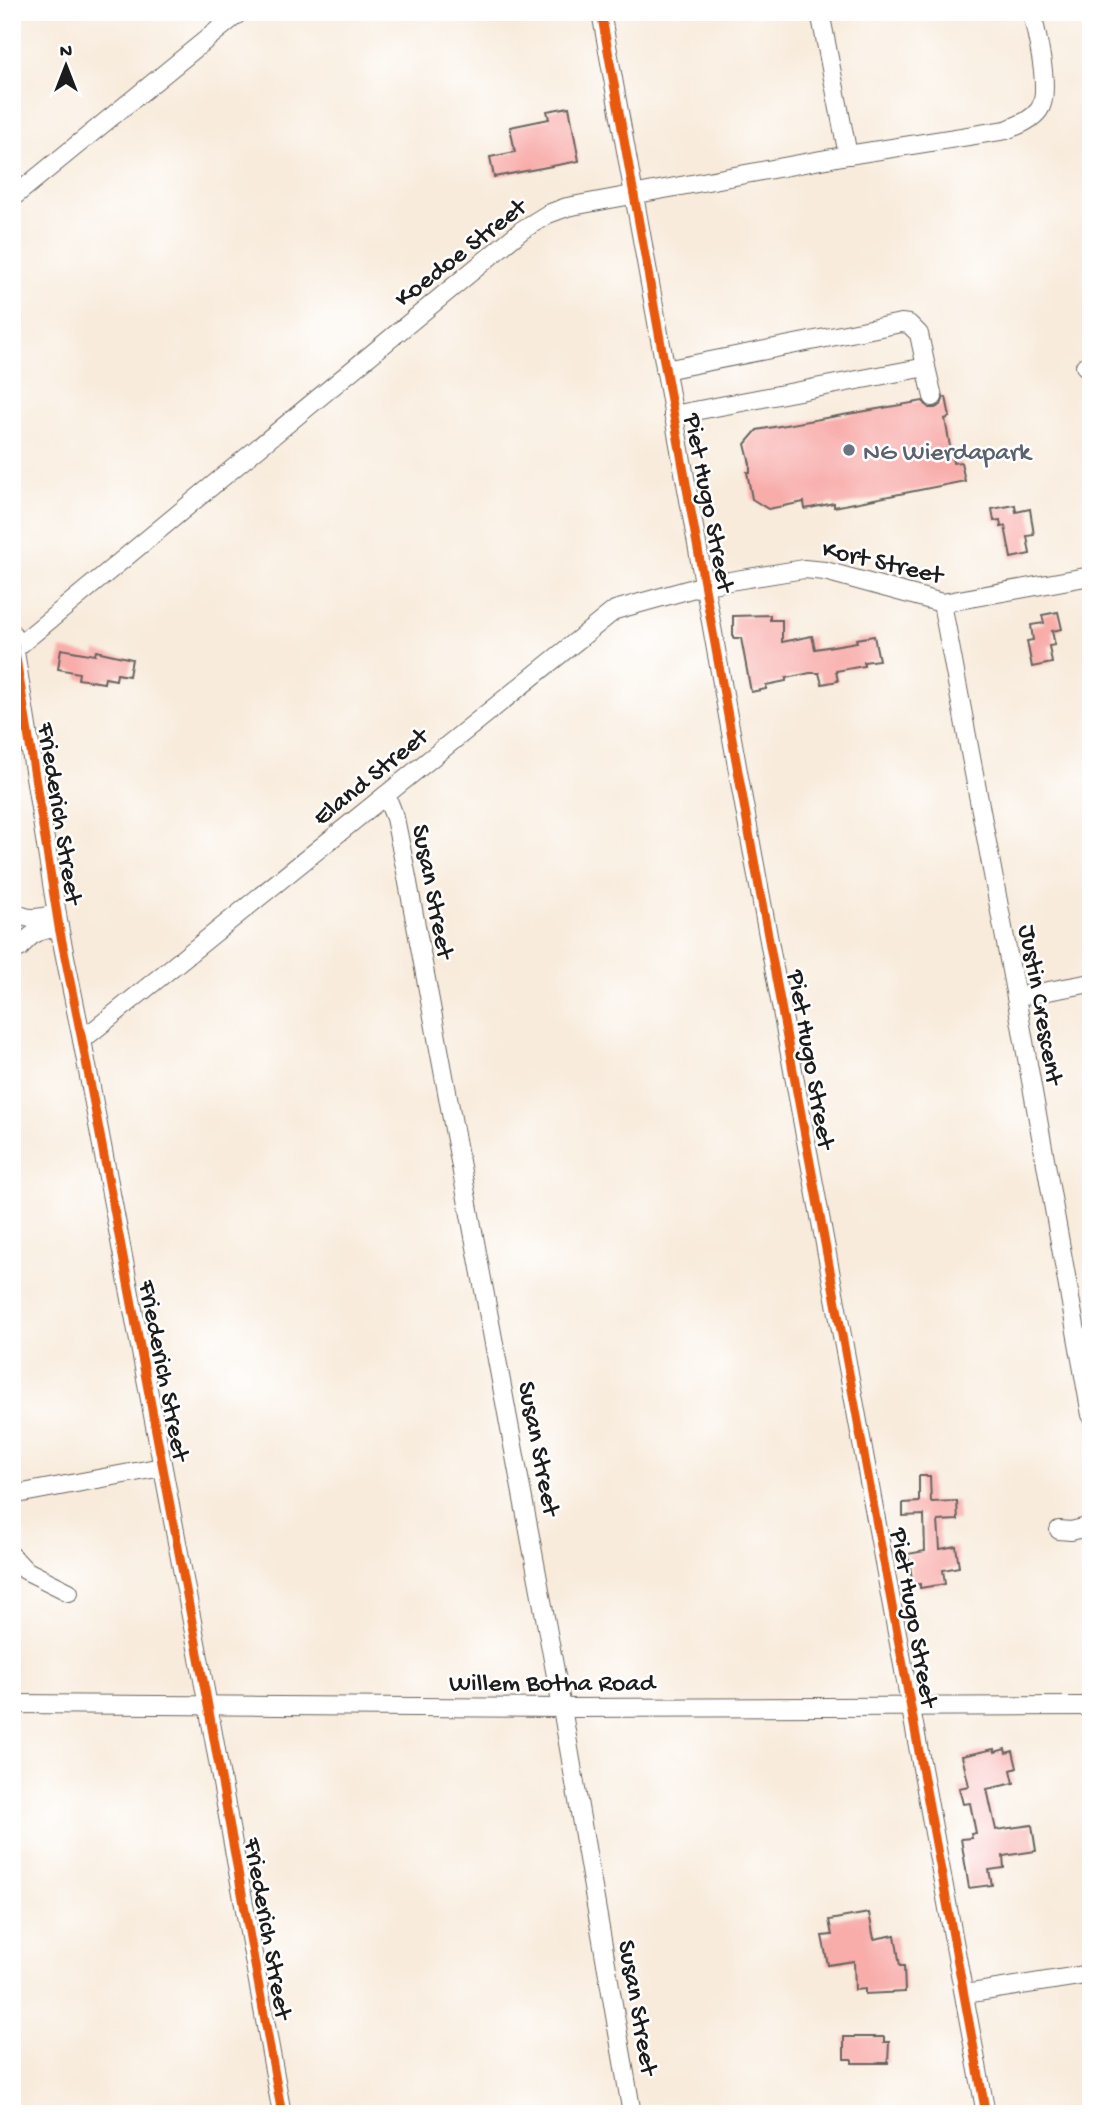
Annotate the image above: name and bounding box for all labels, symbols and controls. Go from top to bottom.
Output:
north arrow [32,32,102,102]
text: N [60,41,72,64]
street label: Koedoe Street [390,192,536,316]
street label: Piet Hugo Street [674,410,740,597]
place label: NG Wierdapark [863,439,1033,470]
marker: NG Wierdapark [841,442,857,458]
street label: Kort Street [819,535,948,594]
street label: Friederich Street [28,720,88,909]
street label: Eland Street [308,721,438,834]
street label: Susan Street [402,822,459,964]
street label: Justin Crescent [1009,922,1068,1089]
street label: Piet Hugo Street [777,967,840,1154]
street label: Friederich Street [129,1277,195,1466]
street label: Susan Street [508,1379,565,1521]
street label: Piet Hugo Street [880,1525,943,1712]
street label: Willem Botha Road [449,1670,657,1701]
street label: Friederich Street [234,1835,297,2024]
street label: Susan Street [608,1938,663,2080]

